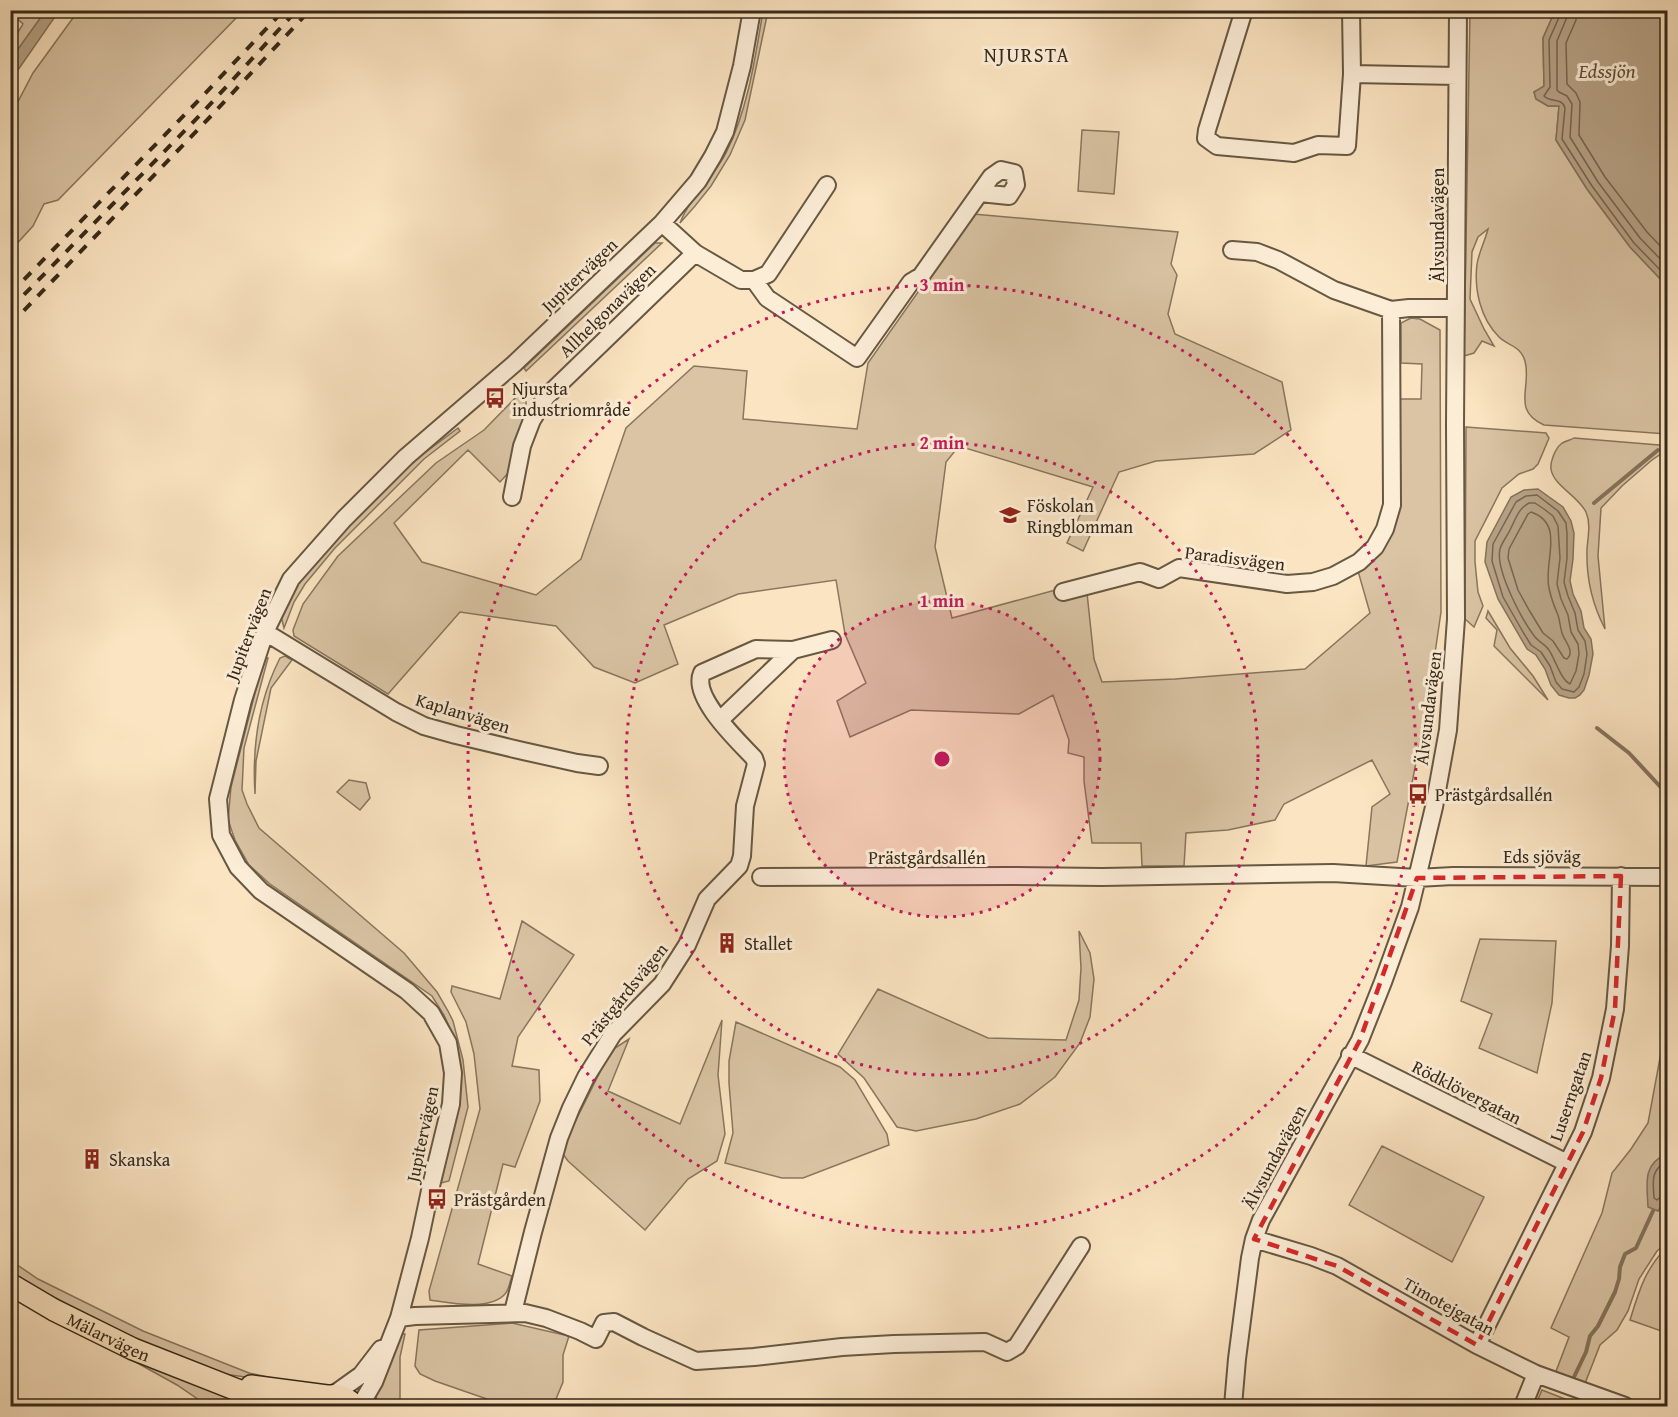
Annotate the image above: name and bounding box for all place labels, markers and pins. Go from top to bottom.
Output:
place label: Njursta industriområde [512,375,630,423]
bus stop icon: Njursta industriområde [483,386,507,410]
place label: Föskolan Ringblomman [1027,492,1133,540]
school or university icon: Föskolan Ringblomman [998,503,1022,527]
centre of rings [932,749,952,769]
place label: Prästgårdsallén [1435,781,1553,808]
bus stop icon: Prästgårdsallén [1406,782,1430,806]
place label: Stallet [744,930,793,957]
building icon: Stallet [715,931,739,955]
place label: Skanska [109,1146,171,1173]
building icon: Skanska [80,1147,104,1171]
place label: Prästgården [454,1186,546,1213]
bus stop icon: Prästgården [425,1187,449,1211]

